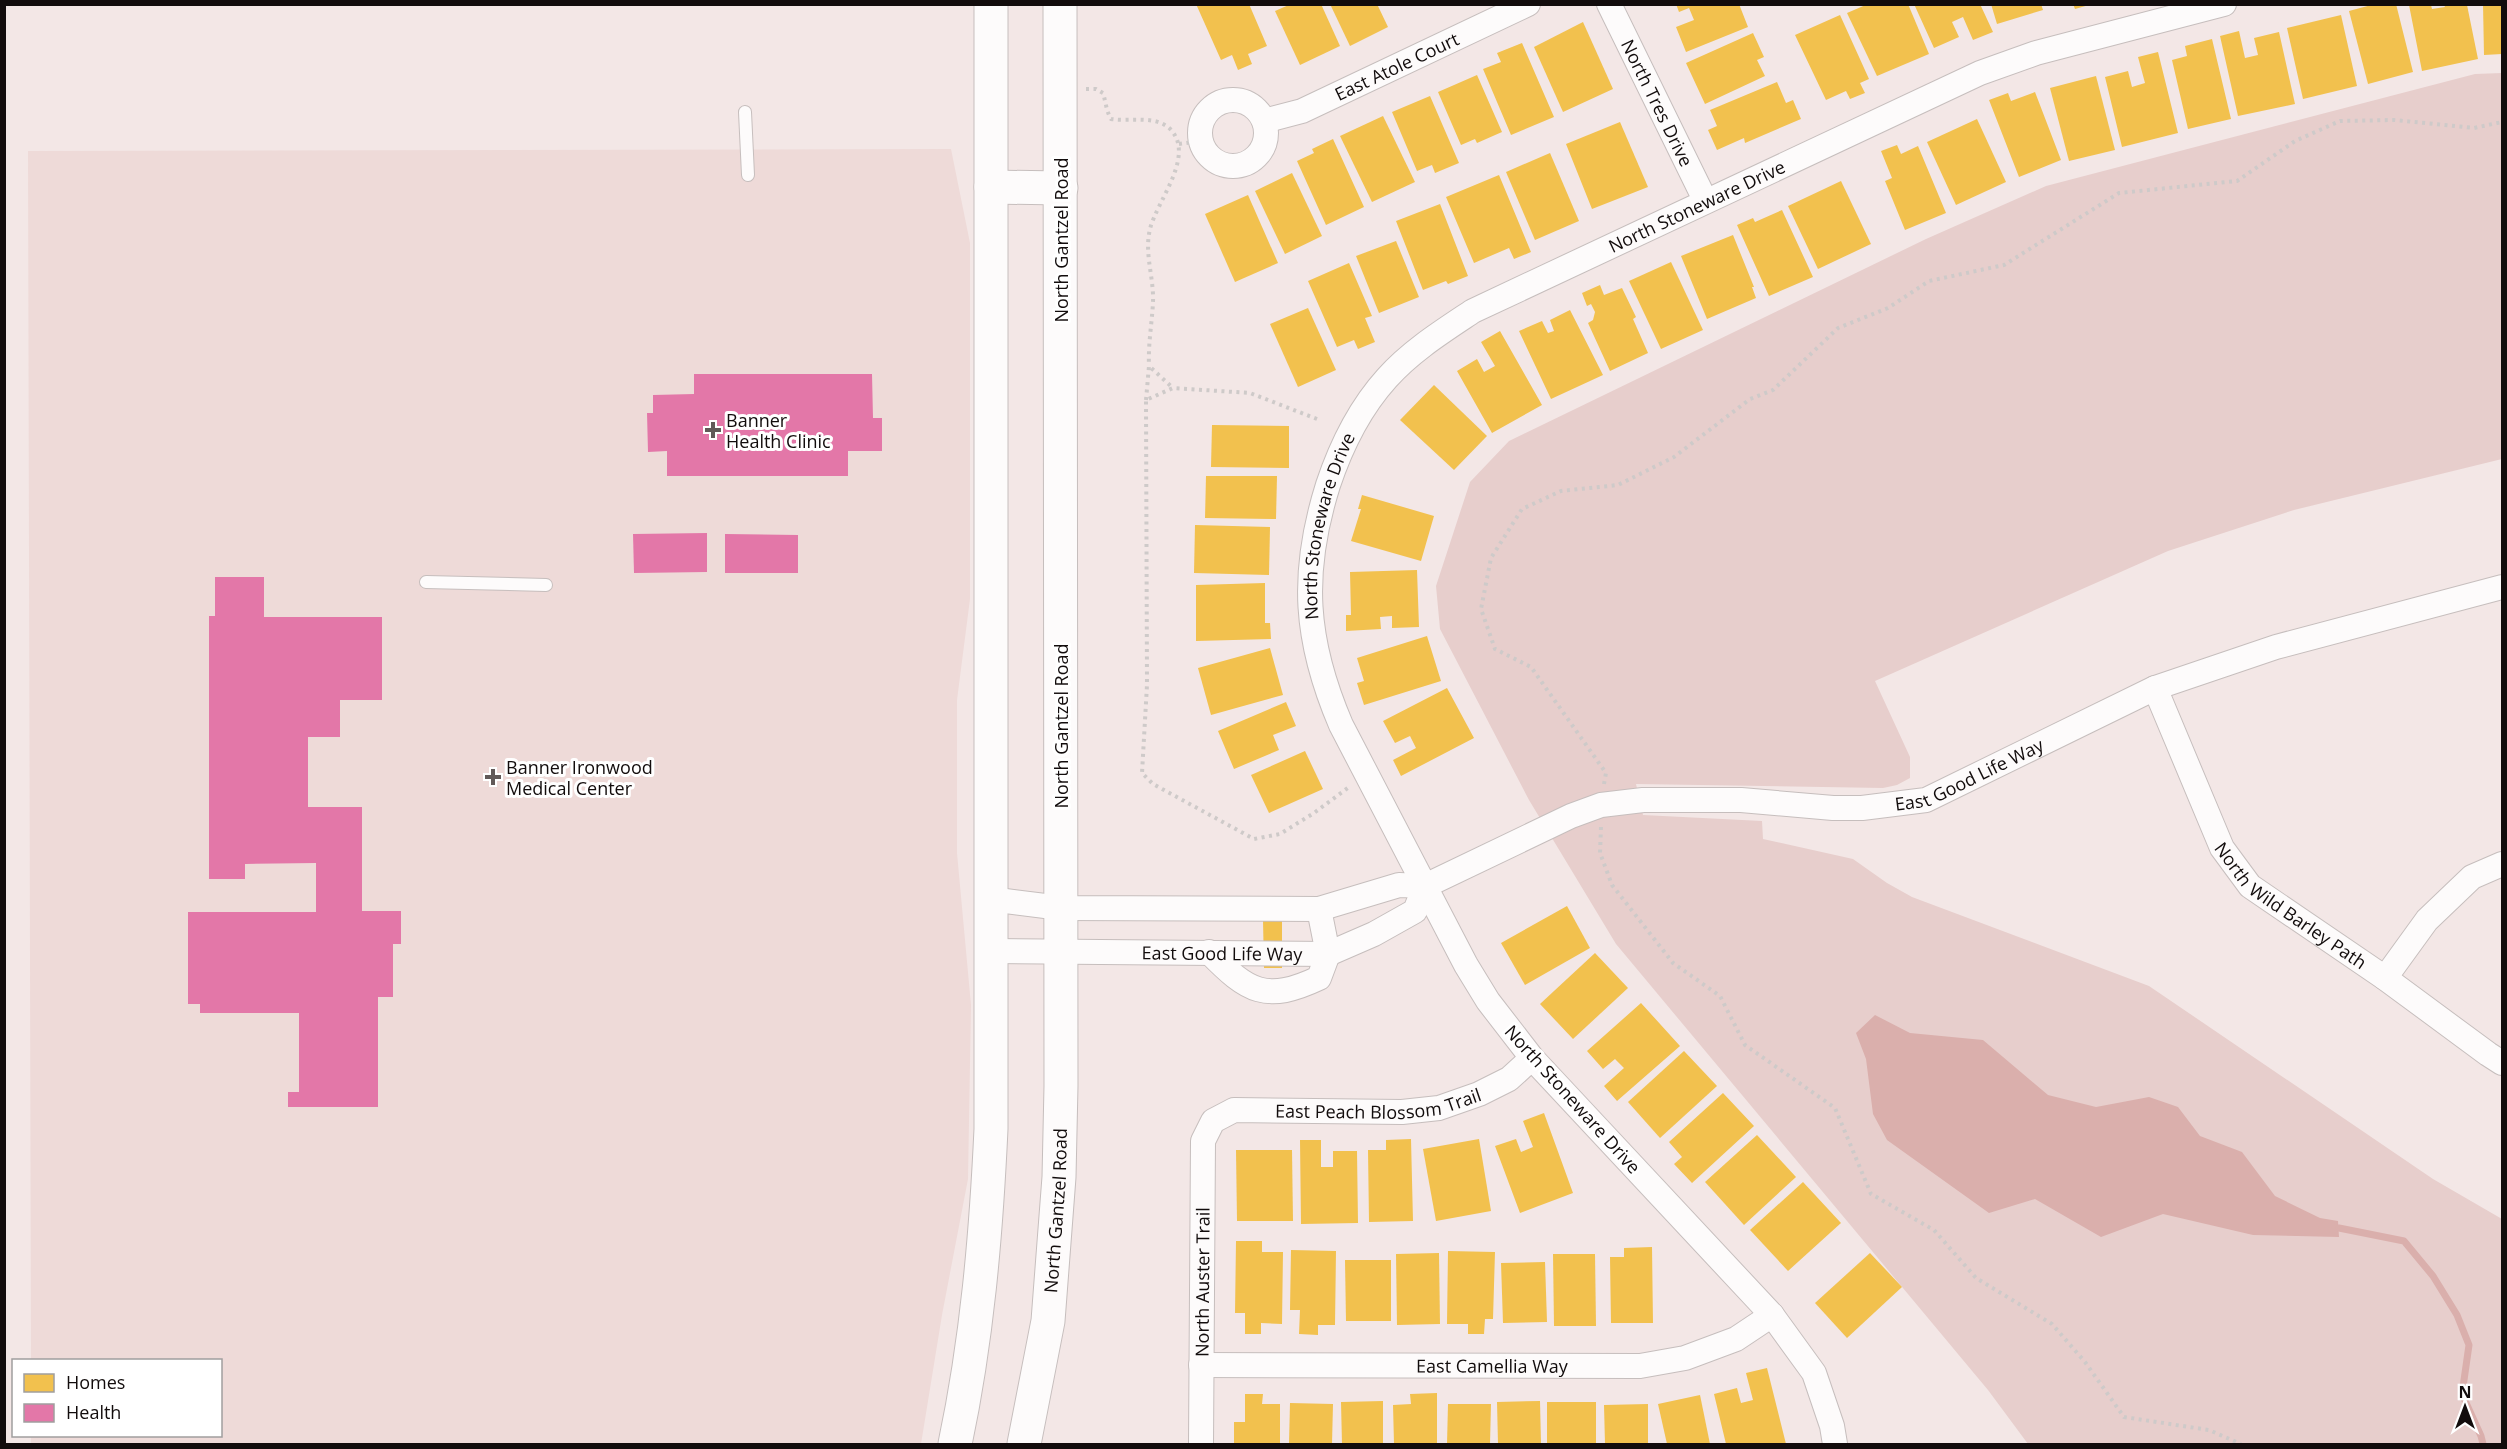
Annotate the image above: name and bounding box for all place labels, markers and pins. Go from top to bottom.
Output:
place label: Banner Health Clinic [726,408,831,453]
marker: Banner Health Clinic [704,421,722,439]
place label: Banner Ironwood Medical Center [506,755,653,800]
marker: Banner Ironwood Medical Center [484,768,502,786]

